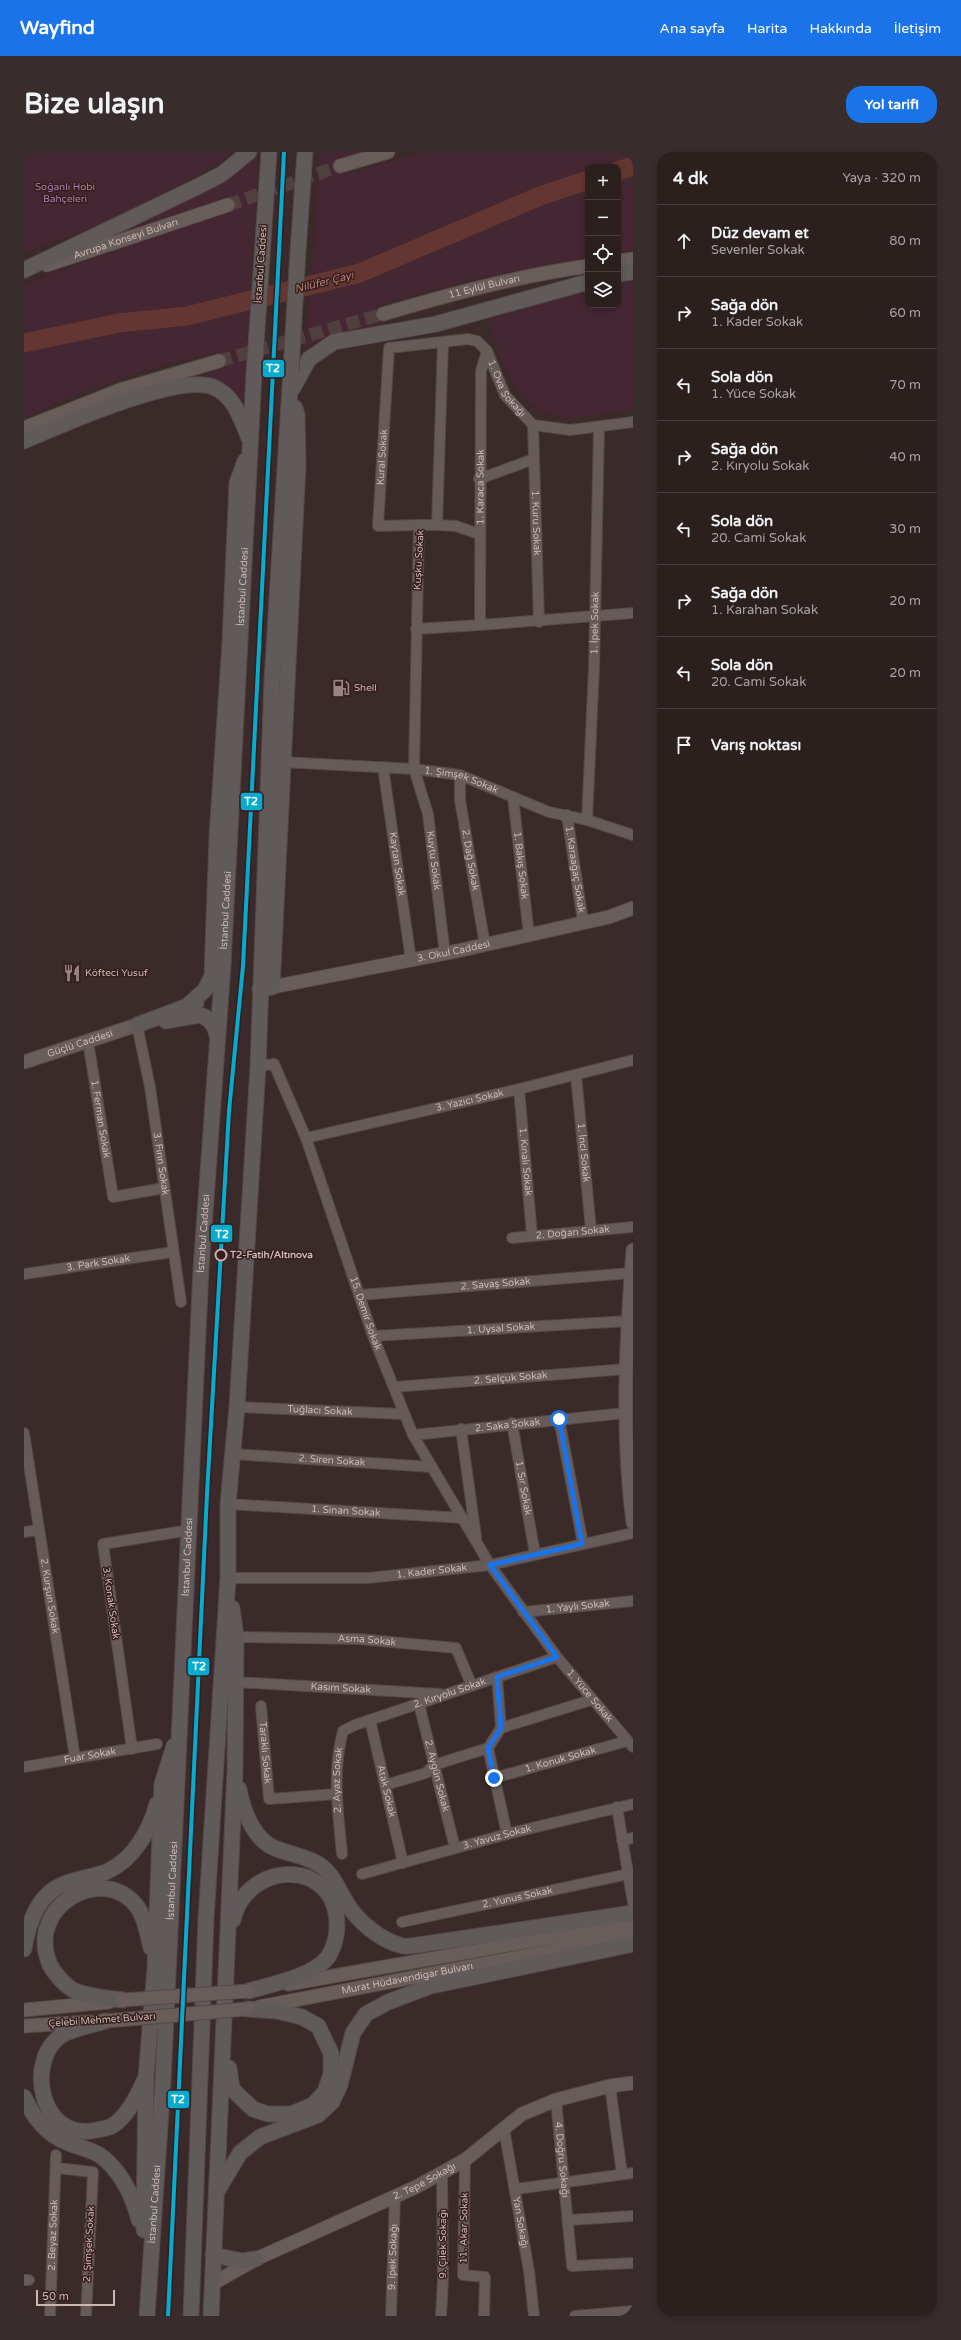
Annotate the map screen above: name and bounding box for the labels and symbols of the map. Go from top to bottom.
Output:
park label: Soğanlı Hobi Bahçeleri [35,181,95,205]
street label: Avrupa Konseyi Bulvarı [72,216,180,262]
street label: İstanbul Caddesi [252,224,270,304]
water label: Nilüfer Çayı [293,268,356,296]
street label: 11 Eylül Bulvarı [447,272,521,301]
street label: 1. Ova Sokağı [485,358,528,419]
line badge: T2 [262,359,285,378]
text: T2 [265,362,280,375]
street label: Kural Sokak [375,428,390,485]
street label: 1. Karaca Sokak [474,449,487,525]
street label: 1. Kuru Sokak [529,490,543,556]
street label: Kuşku Sokak [411,529,427,590]
street label: İstanbul Caddesi [235,547,251,626]
street label: 1. İpek Sokak [588,591,602,655]
fuel station icon: Shell [331,678,351,698]
place label: Shell [354,682,377,694]
street label: 1. Şimşek Sokak [424,764,500,796]
line badge: T2 [240,792,263,811]
text: T2 [243,795,258,808]
street label: 1. Karaağaç Sokak [563,825,588,914]
street label: 2. Dağ Sokak [459,828,482,892]
street label: Kuytu Sokak [424,830,443,891]
street label: Kaytan Sokak [386,831,408,897]
street label: 1. Bakış Sokak [511,831,531,901]
street label: İstanbul Caddesi [218,871,234,950]
street label: 3. Okul Caddesi [416,938,491,965]
restaurant icon: Köfteci Yusuf [62,963,82,983]
place label: Köfteci Yusuf [85,967,148,979]
street label: Güçlü Caddesi [46,1027,114,1060]
street label: 1. Ferman Sokak [88,1079,113,1159]
street label: 3. Yazıcı Sokak [435,1087,505,1114]
street label: 1. İnci Sokak [575,1122,592,1183]
street label: 1. Kınalı Sokak [516,1127,535,1197]
street label: 3. Fırın Sokak [151,1132,172,1197]
street label: İstanbul Caddesi [195,1194,212,1273]
street label: 2. Doğan Sokak [535,1223,611,1242]
line badge: T2 [210,1224,233,1243]
text: T2 [214,1228,229,1241]
marker: T2-Fatih/Altınova [214,1248,228,1262]
place label: T2-Fatih/Altınova [229,1249,313,1261]
street label: 3. Park Sokak [66,1252,131,1274]
street label: 15. Demir Sokak [347,1275,384,1353]
street label: 2. Savaş Sokak [460,1275,532,1293]
street label: 1. Uysal Sokak [466,1320,536,1337]
street label: 2. Selçuk Sokak [473,1369,549,1387]
street label: Tuğlacı Sokak [287,1403,353,1418]
route start [550,1410,568,1428]
street label: 2. Saka Sokak [474,1416,541,1435]
street label: 2. Siren Sokak [298,1452,366,1469]
street label: 1. Sır Sokak [513,1460,534,1517]
street label: 1. Sinan Sokak [311,1503,381,1519]
street label: İstanbul Caddesi [180,1517,195,1597]
street label: 2. Kurşun Sokak [38,1557,62,1635]
street label: 1. Kader Sokak [396,1561,468,1581]
street label: 3. Konak Sokak [100,1566,122,1640]
street label: 1. Yaylı Sokak [545,1597,611,1616]
street label: Asma Sokak [338,1633,397,1648]
line badge: T2 [187,1657,210,1676]
text: T2 [191,1660,206,1673]
street label: 1. Yüce Sokak [564,1667,616,1725]
street label: 2. Kıryolu Sokak [412,1675,488,1711]
street label: Kasım Sokak [310,1680,372,1696]
street label: Taraklı Sokak [256,1721,274,1785]
street label: 2. Aygün Sokak [422,1739,452,1814]
street label: 1. Konuk Sokak [524,1744,598,1775]
street label: Fuar Sokak [63,1745,118,1766]
street label: 2. Ayaz Sokak [331,1746,345,1813]
street label: Atak Sokak [375,1764,398,1819]
route end [485,1769,503,1787]
street label: 3. Yavuz Sokak [461,1822,533,1852]
street label: İstanbul Caddesi [165,1841,180,1920]
street label: 2. Yunus Sokak [481,1884,554,1911]
street label: Murat Hüdavendigar Bulvarı [341,1960,474,1997]
street label: Çelebi Mehmet Bulvarı [48,2010,156,2030]
line badge: T2 [167,2090,190,2109]
text: T2 [170,2093,185,2106]
street label: 4. Doğru Sokağı [552,2121,571,2198]
street label: 2. Tepe Sokağı [391,2160,458,2203]
street label: İstanbul Caddesi [146,2165,163,2244]
street label: 11. Akar Sokak [457,2192,471,2264]
street label: Yan Sokağı [510,2196,531,2249]
street label: 2. Beyaz Sokak [46,2199,60,2271]
street label: 2. Şimşek Sokak [81,2205,97,2282]
street label: 9. Çilek Sokağı [437,2209,449,2279]
street label: 9. İpek Sokağı [386,2224,400,2290]
scale bar [36,2288,115,2307]

